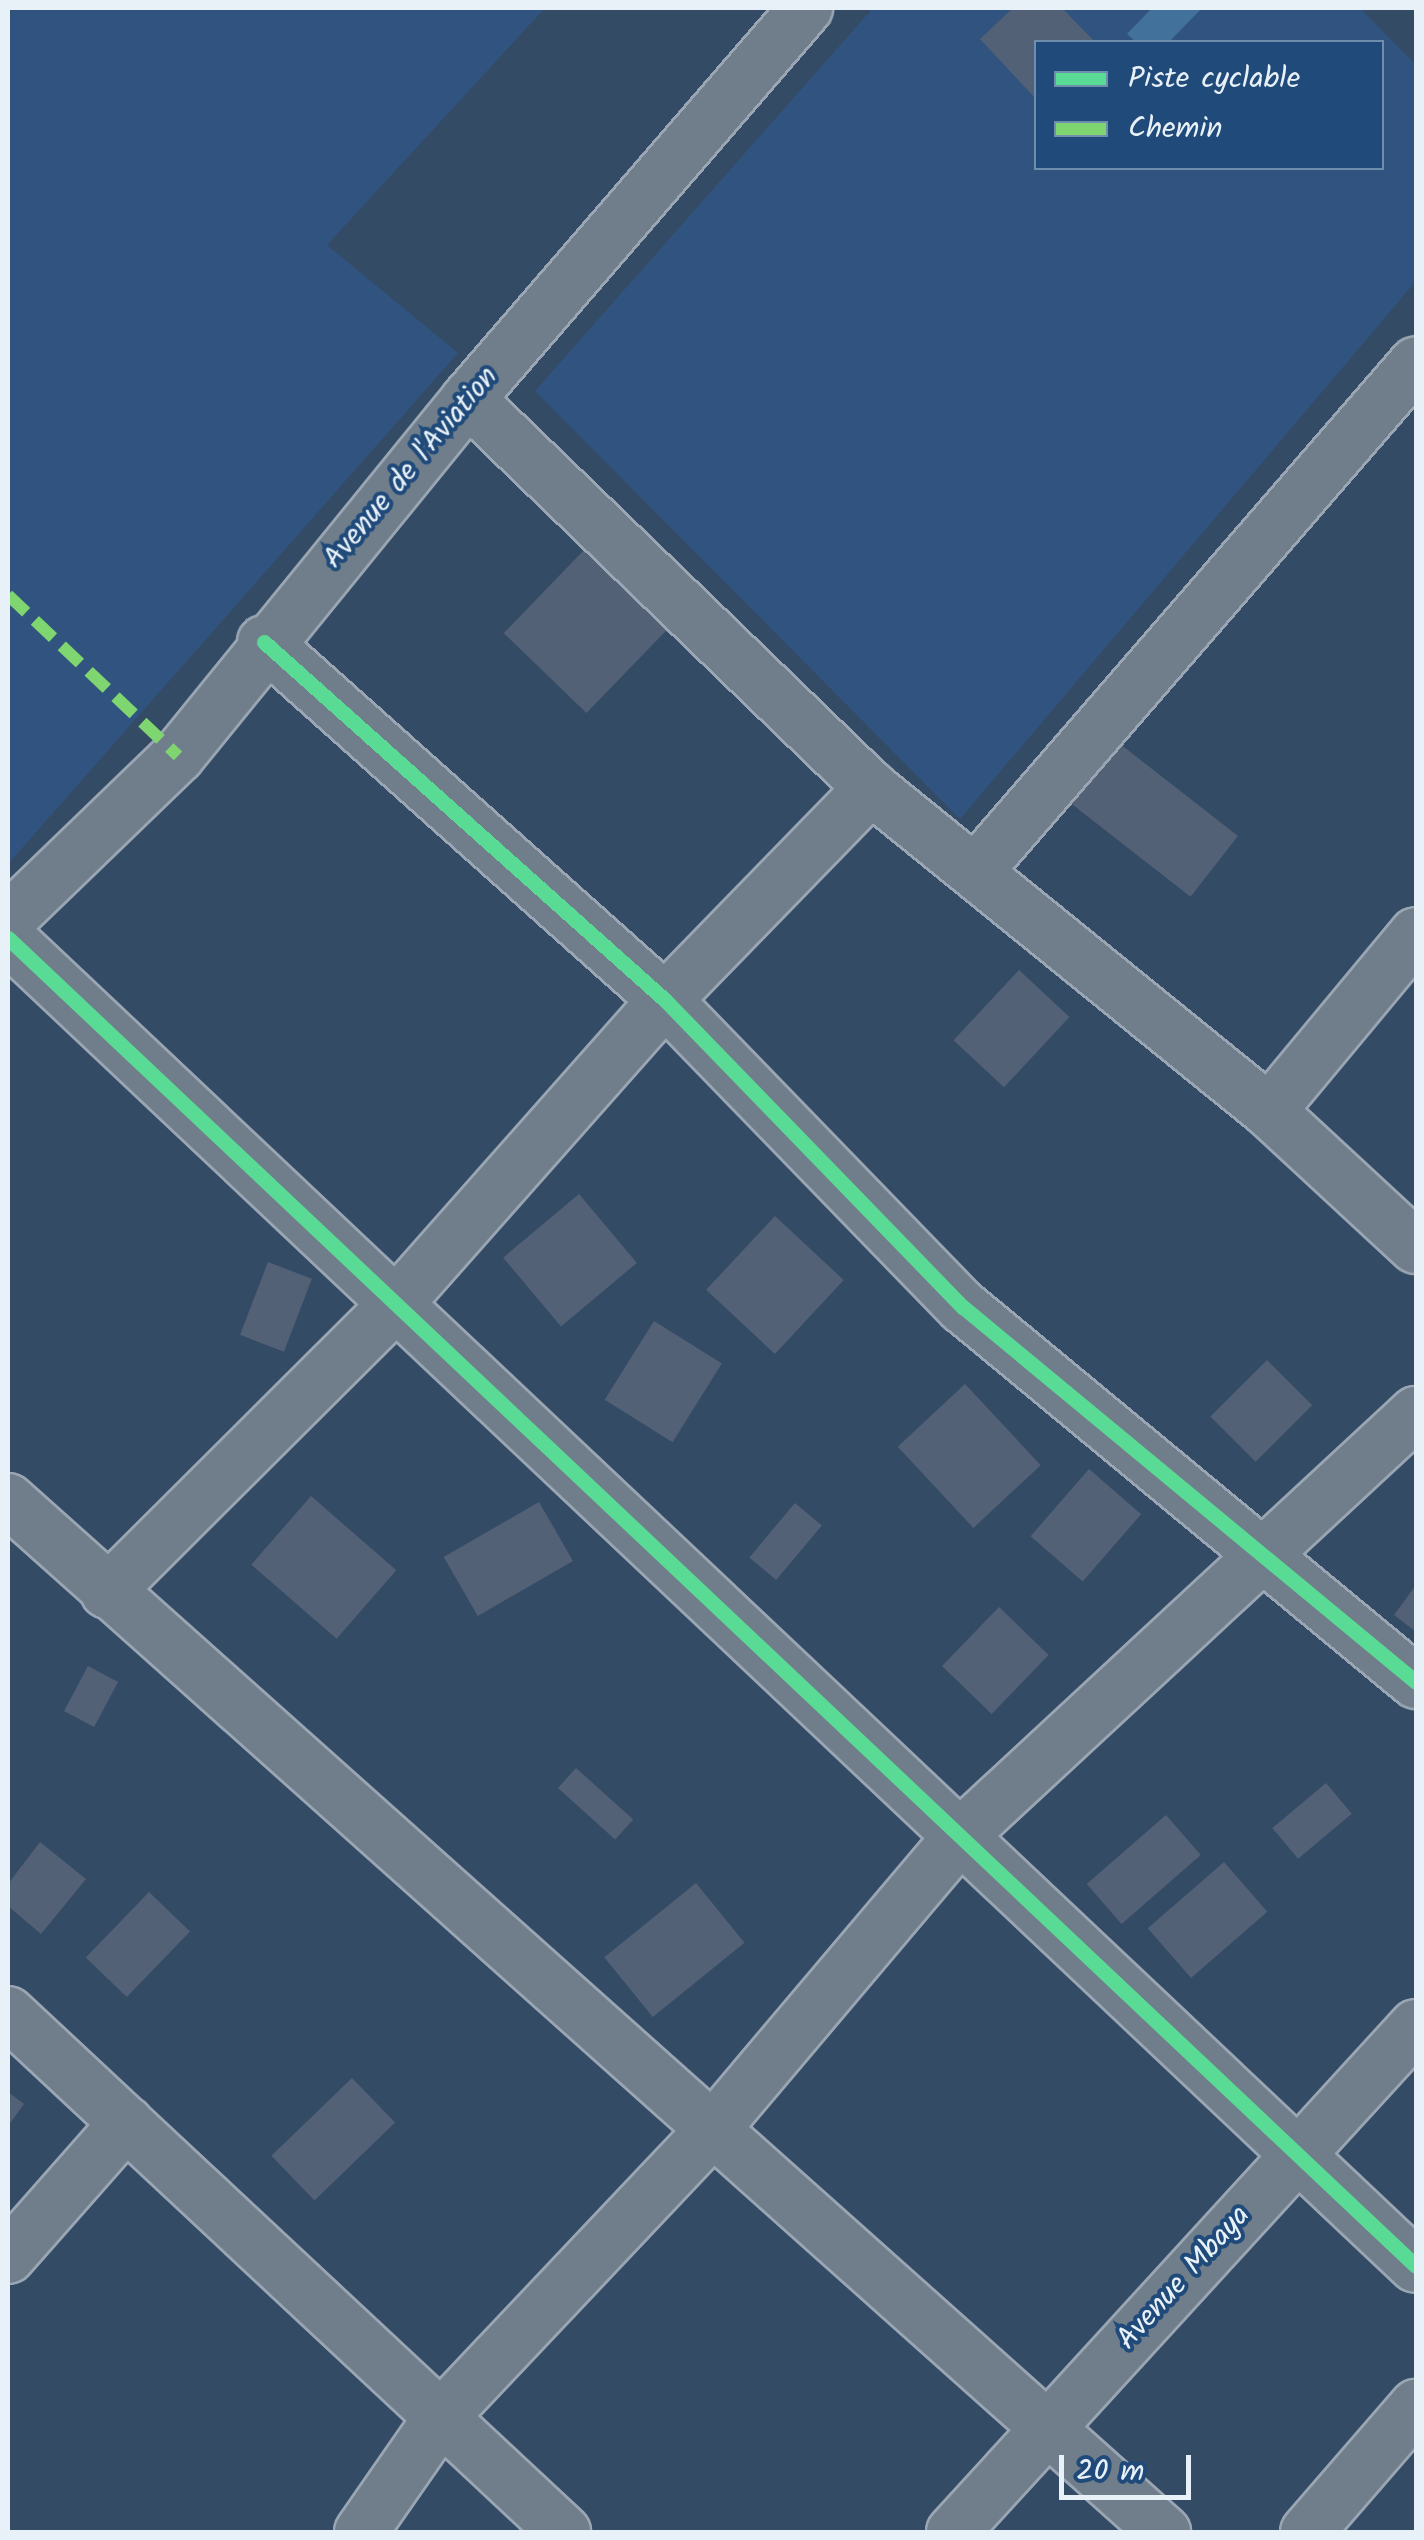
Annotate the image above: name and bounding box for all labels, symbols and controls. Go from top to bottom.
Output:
legend [1034,40,1384,170]
text: Piste cyclable [1128,55,1300,103]
text: Chemin [1128,105,1223,153]
street label: Avenue de l'Aviation [316,360,506,576]
street label: Avenue Mbaya [1110,2198,1258,2358]
scale bar [1064,2435,1196,2497]
text: 20 m [1076,2448,1144,2496]

